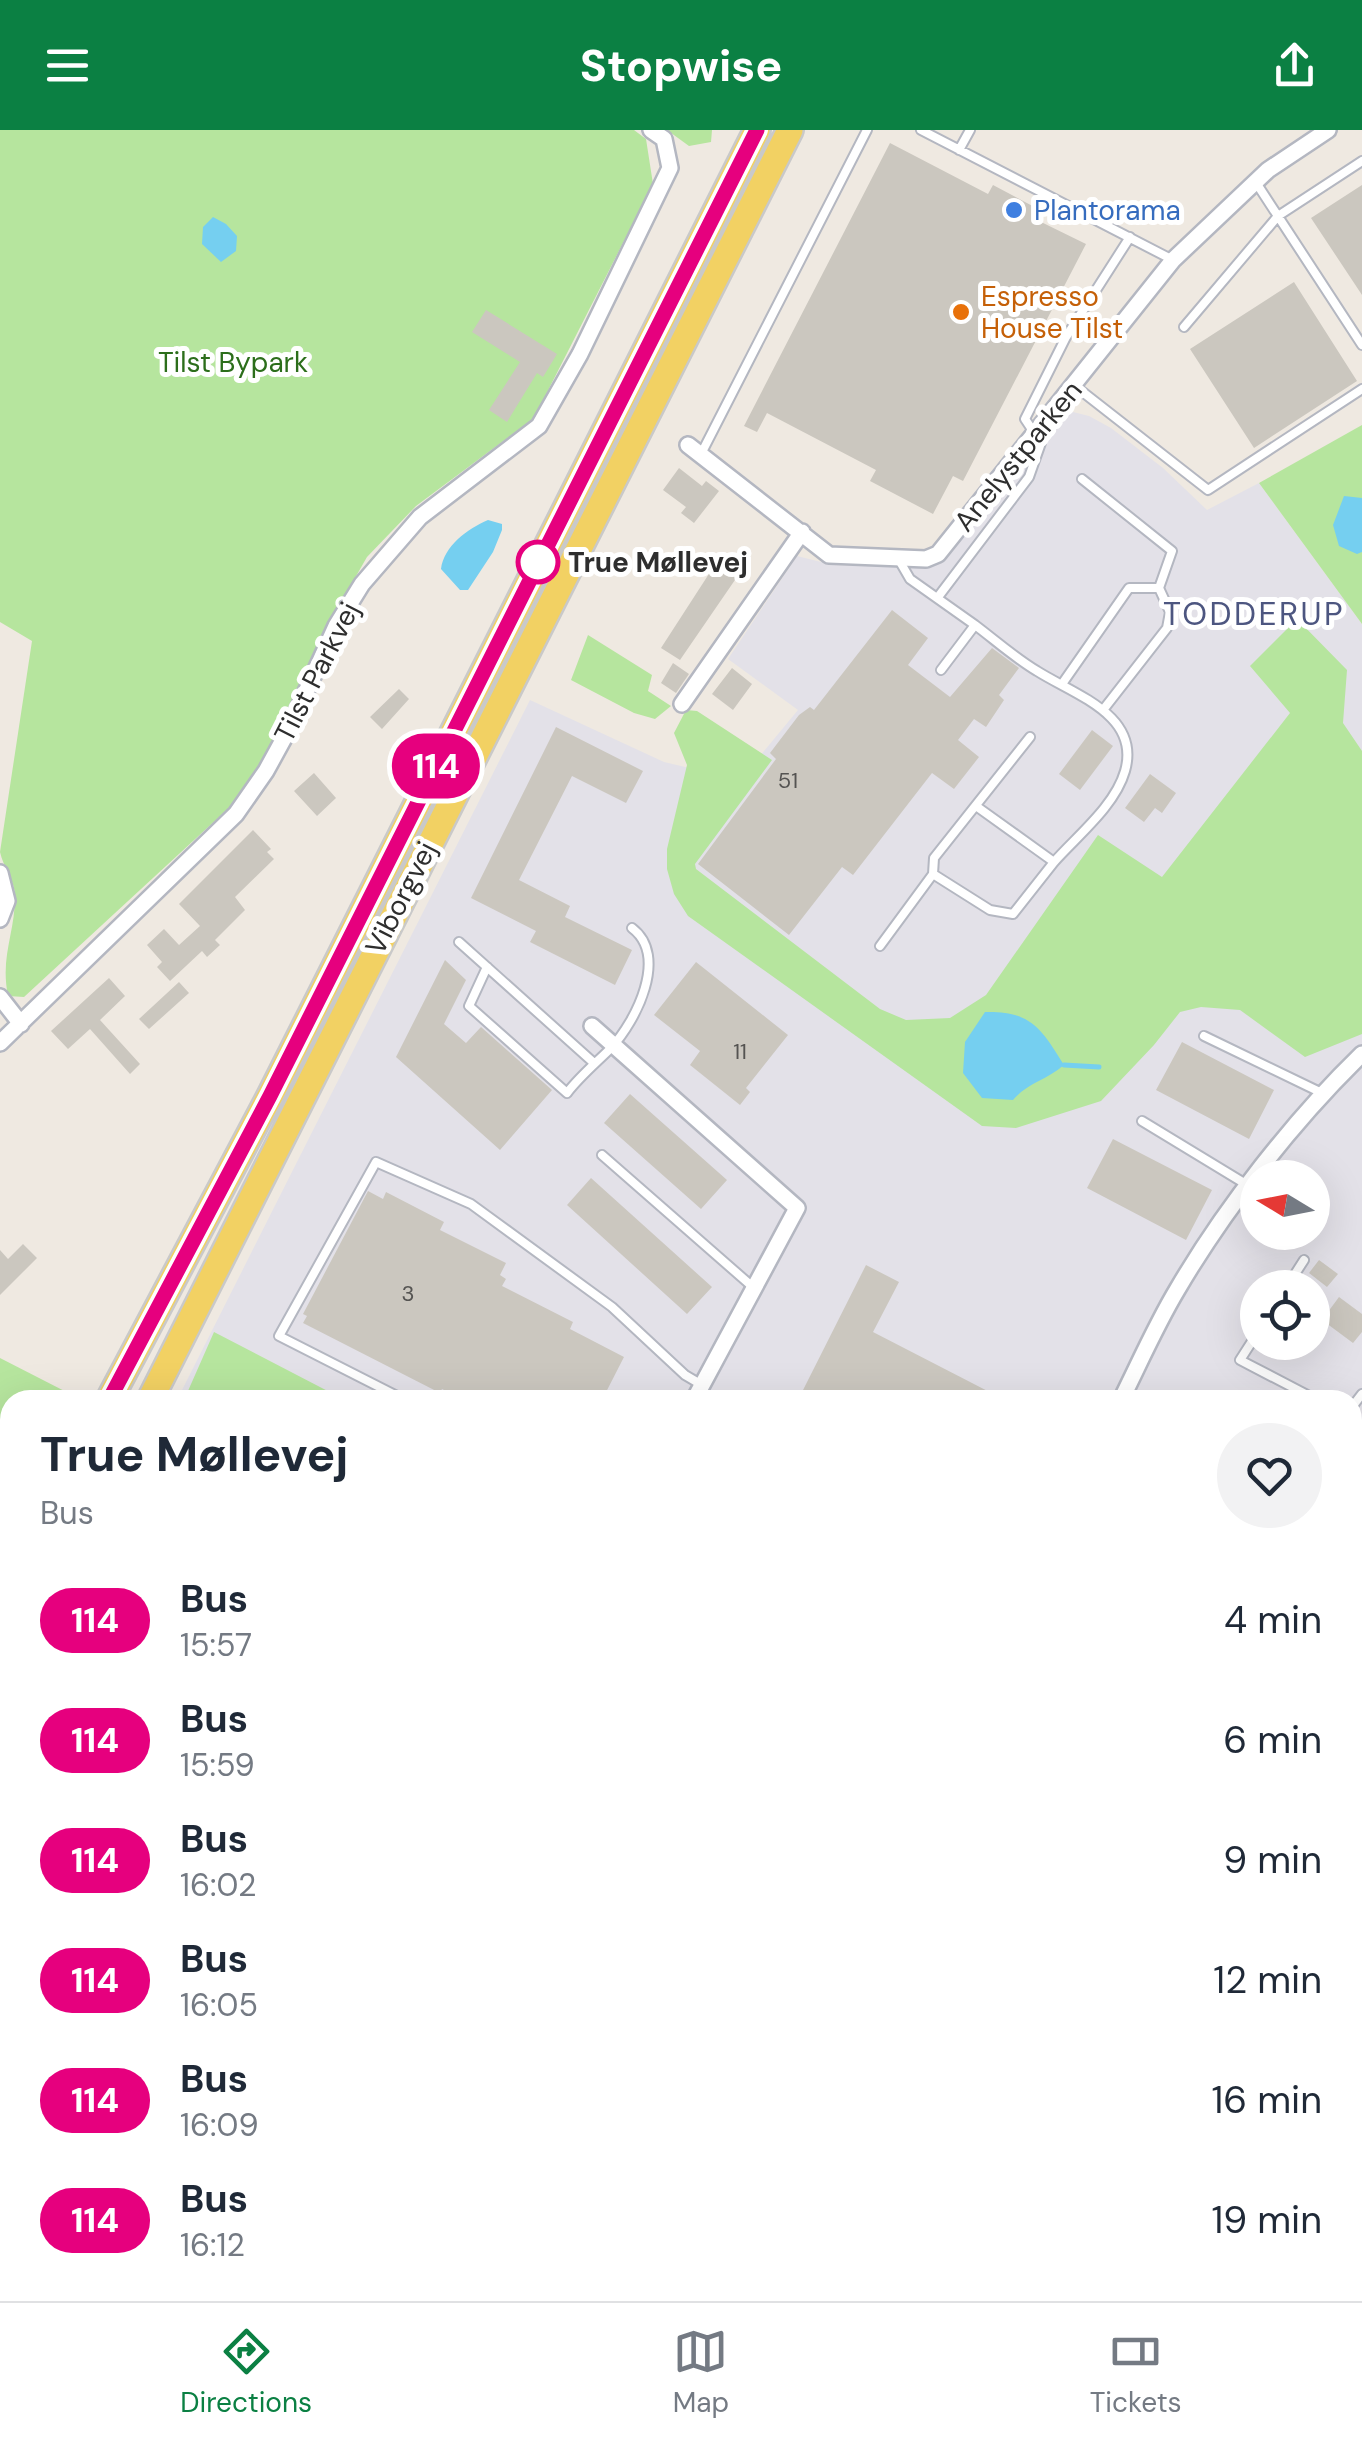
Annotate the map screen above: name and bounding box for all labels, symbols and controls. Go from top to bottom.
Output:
text: Stopwise [580,36,782,95]
icon: menu [40,38,95,93]
icon: share [1267,38,1322,93]
place label: Plantorama [1034,192,1181,229]
marker: Plantorama [1003,199,1025,221]
place label: Espresso House Tilst [981,278,1123,347]
marker: Espresso House Tilst [950,301,972,323]
park label: Tilst Bypark [158,344,308,381]
street label: Anelystparken [946,373,1090,539]
marker: True Møllevej [517,541,559,583]
place label: True Møllevej [568,544,748,581]
district label: TODDERUP [1163,593,1345,635]
street label: Tilst Parkvej [266,596,368,748]
line badge: 114 [378,734,494,798]
text: 114 [412,743,460,789]
house number: 51 [778,766,798,795]
street label: Viborgvej [357,835,445,961]
house number: 11 [733,1037,747,1066]
north arrow [1240,1160,1330,1250]
map controls [1240,1160,1330,1360]
button: locate [1240,1270,1330,1360]
house number: 3 [401,1279,415,1308]
text: True Møllevej [40,1423,348,1486]
button: heart [1217,1423,1322,1528]
text: Bus [40,1492,94,1534]
text: Bus [180,1574,248,1624]
text: 4 min [1224,1595,1322,1645]
text: 114 [71,1597,119,1643]
text: 15:57 [180,1624,252,1666]
text: Bus [180,1694,248,1744]
text: 6 min [1223,1715,1322,1765]
text: 114 [71,1717,119,1763]
text: 15:59 [180,1744,255,1786]
text: Bus [180,1814,248,1864]
text: 9 min [1223,1835,1322,1885]
text: 114 [71,1837,119,1883]
text: 16:02 [180,1864,257,1906]
text: Bus [180,1934,248,1984]
text: 12 min [1213,1955,1322,2005]
text: 114 [71,1957,119,2003]
text: 16:05 [180,1984,258,2026]
text: Bus [180,2054,248,2104]
text: 16 min [1211,2075,1322,2125]
text: 114 [71,2077,119,2123]
text: 16:09 [180,2104,259,2146]
text: Bus [180,2174,248,2224]
text: 19 min [1211,2195,1322,2245]
text: 114 [71,2197,119,2243]
text: 16:12 [180,2224,245,2266]
tab: Directions [180,2324,312,2421]
tab: Map [673,2324,729,2421]
tab: Tickets [1090,2324,1182,2421]

